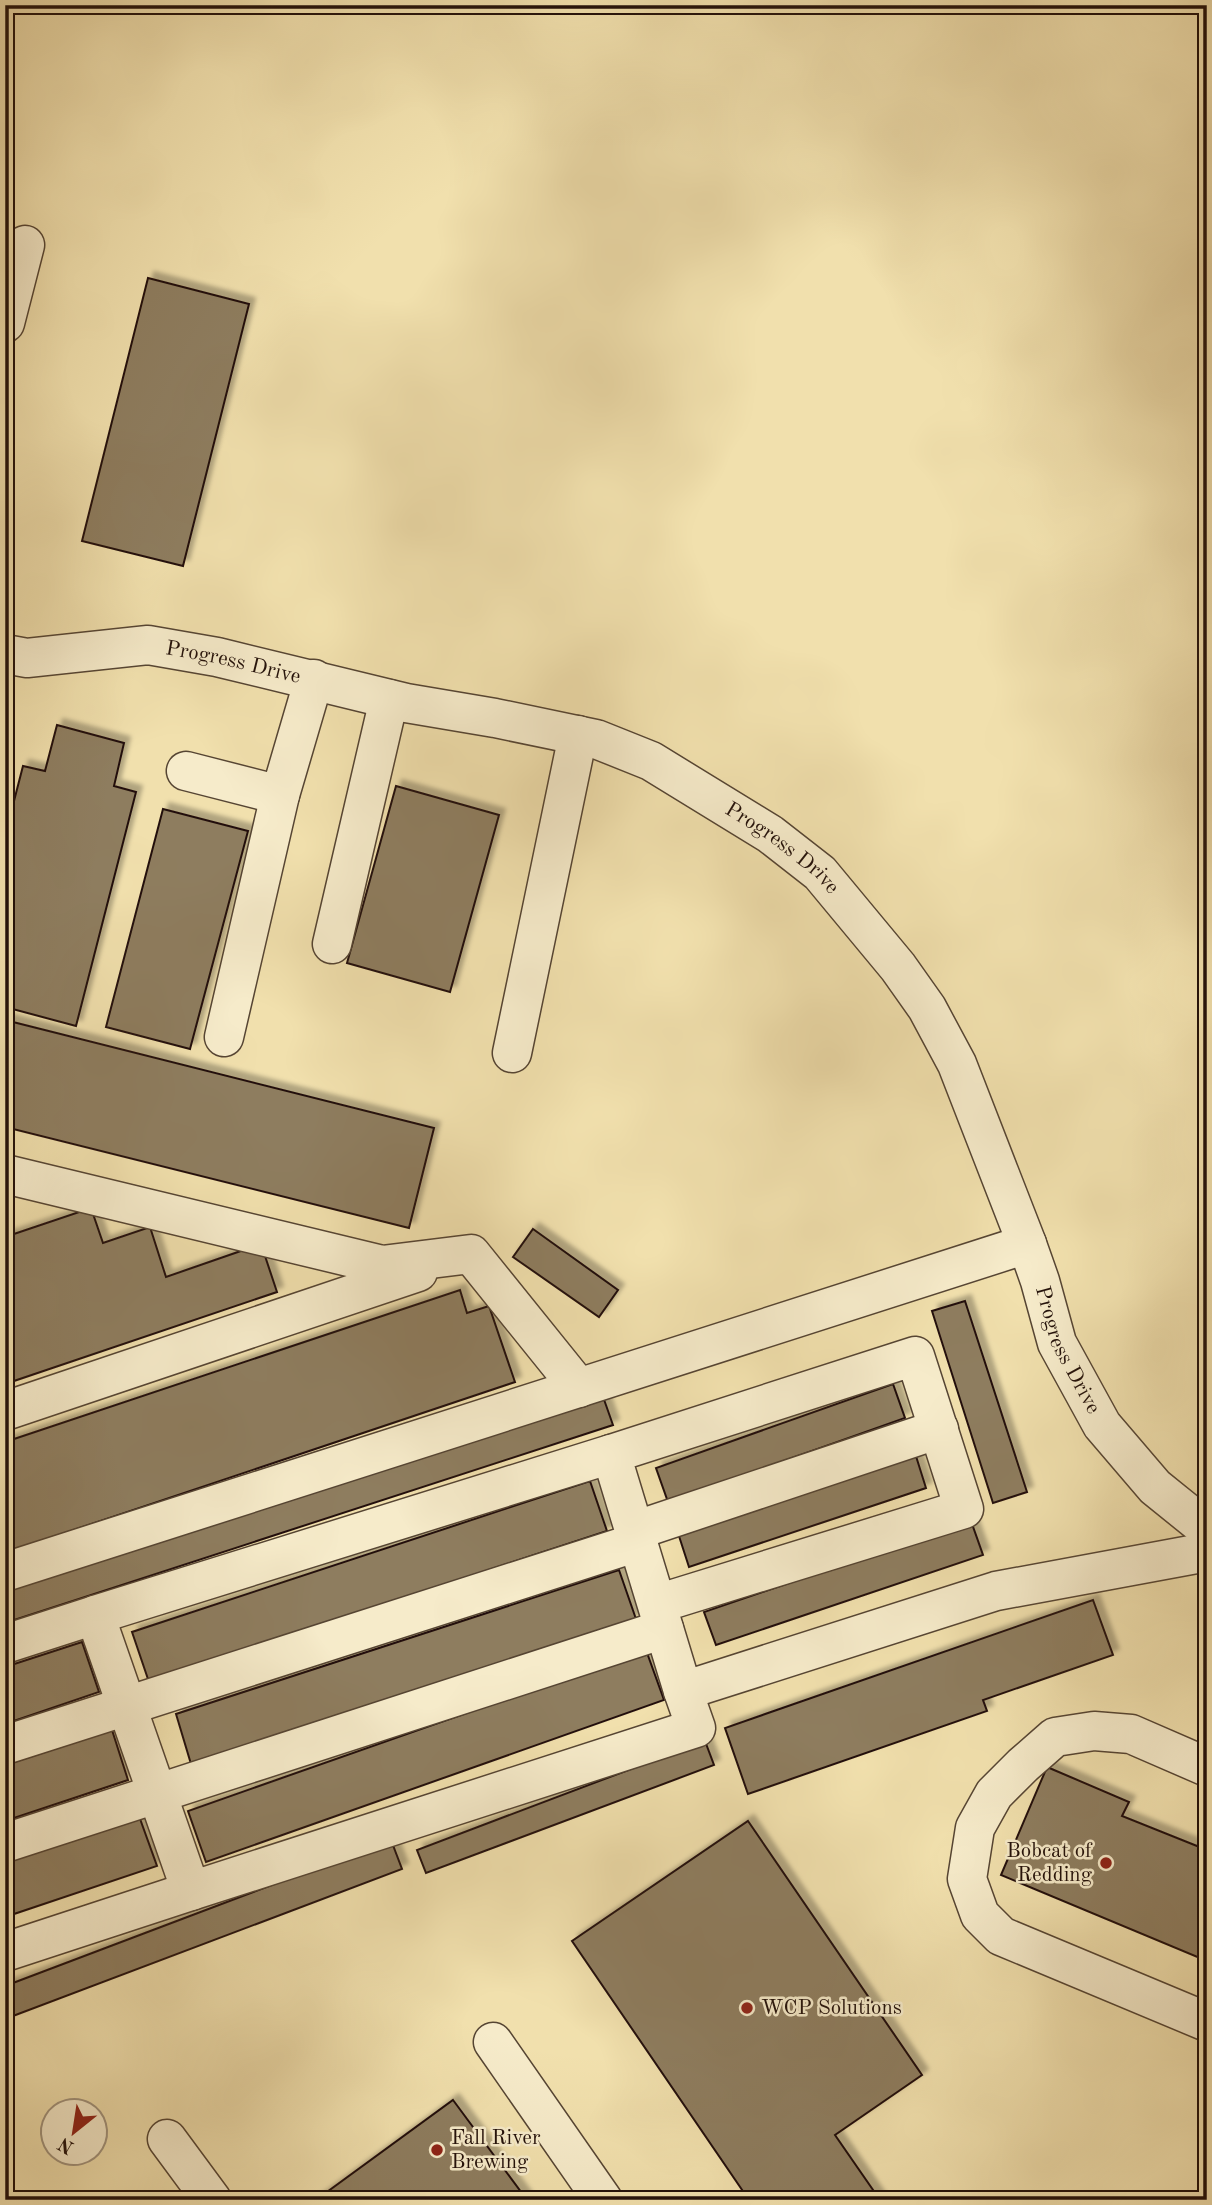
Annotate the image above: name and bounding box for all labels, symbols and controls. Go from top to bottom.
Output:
street label: Progress Drive [164,638,303,687]
street label: Progress Drive [721,799,843,898]
street label: Progress Drive [1031,1284,1104,1417]
place label: Bobcat of Redding [1006,1841,1093,1886]
marker: Bobcat of Redding [1098,1855,1114,1871]
place label: WCP Solutions [761,1998,902,2019]
marker: WCP Solutions [739,2000,755,2016]
north arrow [38,2096,108,2166]
place label: Fall River Brewing [451,2128,541,2173]
text: N [55,2132,78,2156]
marker: Fall River Brewing [429,2142,445,2158]

